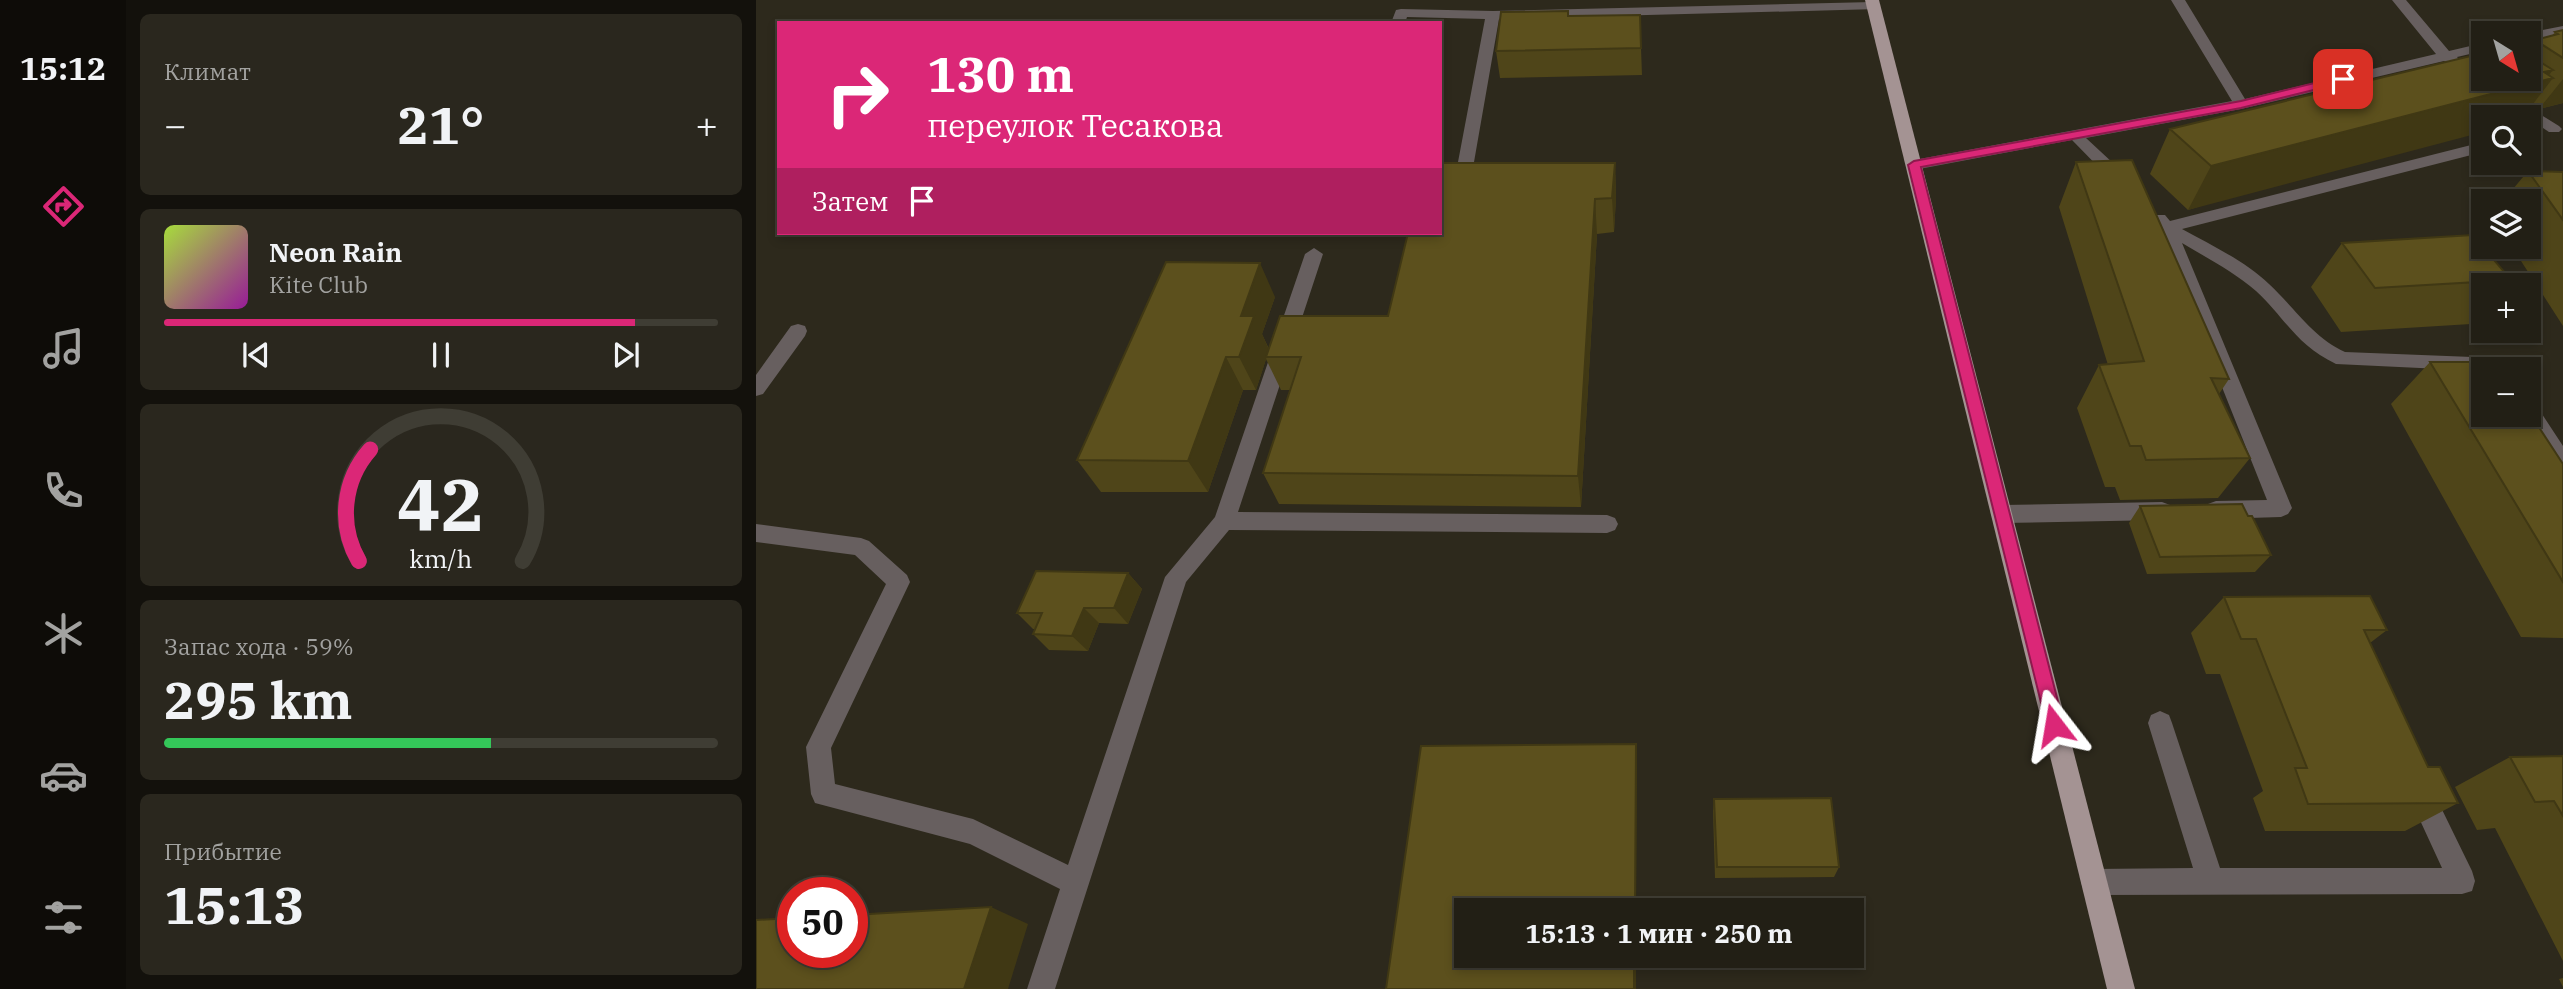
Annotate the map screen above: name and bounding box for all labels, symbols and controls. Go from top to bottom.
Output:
north arrow [2471,21,2541,91]
map controls [2471,21,2541,427]
text: 130 m [927,42,1074,105]
text: 15:12 [20,47,106,89]
icon: right [812,49,903,140]
pin [2313,49,2373,109]
text: Климат [164,56,251,86]
icon: arrive [2324,60,2362,98]
text: 21° [398,91,484,158]
text: − [164,100,187,149]
text: + [695,100,718,149]
text: переулок Тесакова [927,104,1224,146]
button: search [2471,105,2541,175]
icon: directions [39,182,88,231]
icon: arrive [903,182,941,220]
text: Затем [812,184,889,218]
button: layers [2471,189,2541,259]
text: Neon Rain [269,235,402,269]
text: Kite Club [269,269,368,299]
button: + [2471,273,2541,343]
icon: music [39,324,88,373]
icon: previous [237,336,275,374]
icon: pause [422,336,460,374]
icon: next [607,336,645,374]
button: − [2471,357,2541,427]
text: 42 [397,456,485,551]
icon: phone [39,466,88,515]
text: km/h [409,541,473,574]
icon: climate [39,609,88,658]
text: Запас хода · 59% [164,631,354,661]
text: 295 km [164,666,353,733]
position arrow [2017,688,2091,762]
icon: car [39,751,88,800]
text: Прибытие [164,836,282,866]
text: 15:13 [164,871,305,938]
speed limit sign: 50 [777,877,868,968]
icon: filters [39,893,88,942]
text: 15:13 · 1 мин · 250 m [1525,916,1793,950]

